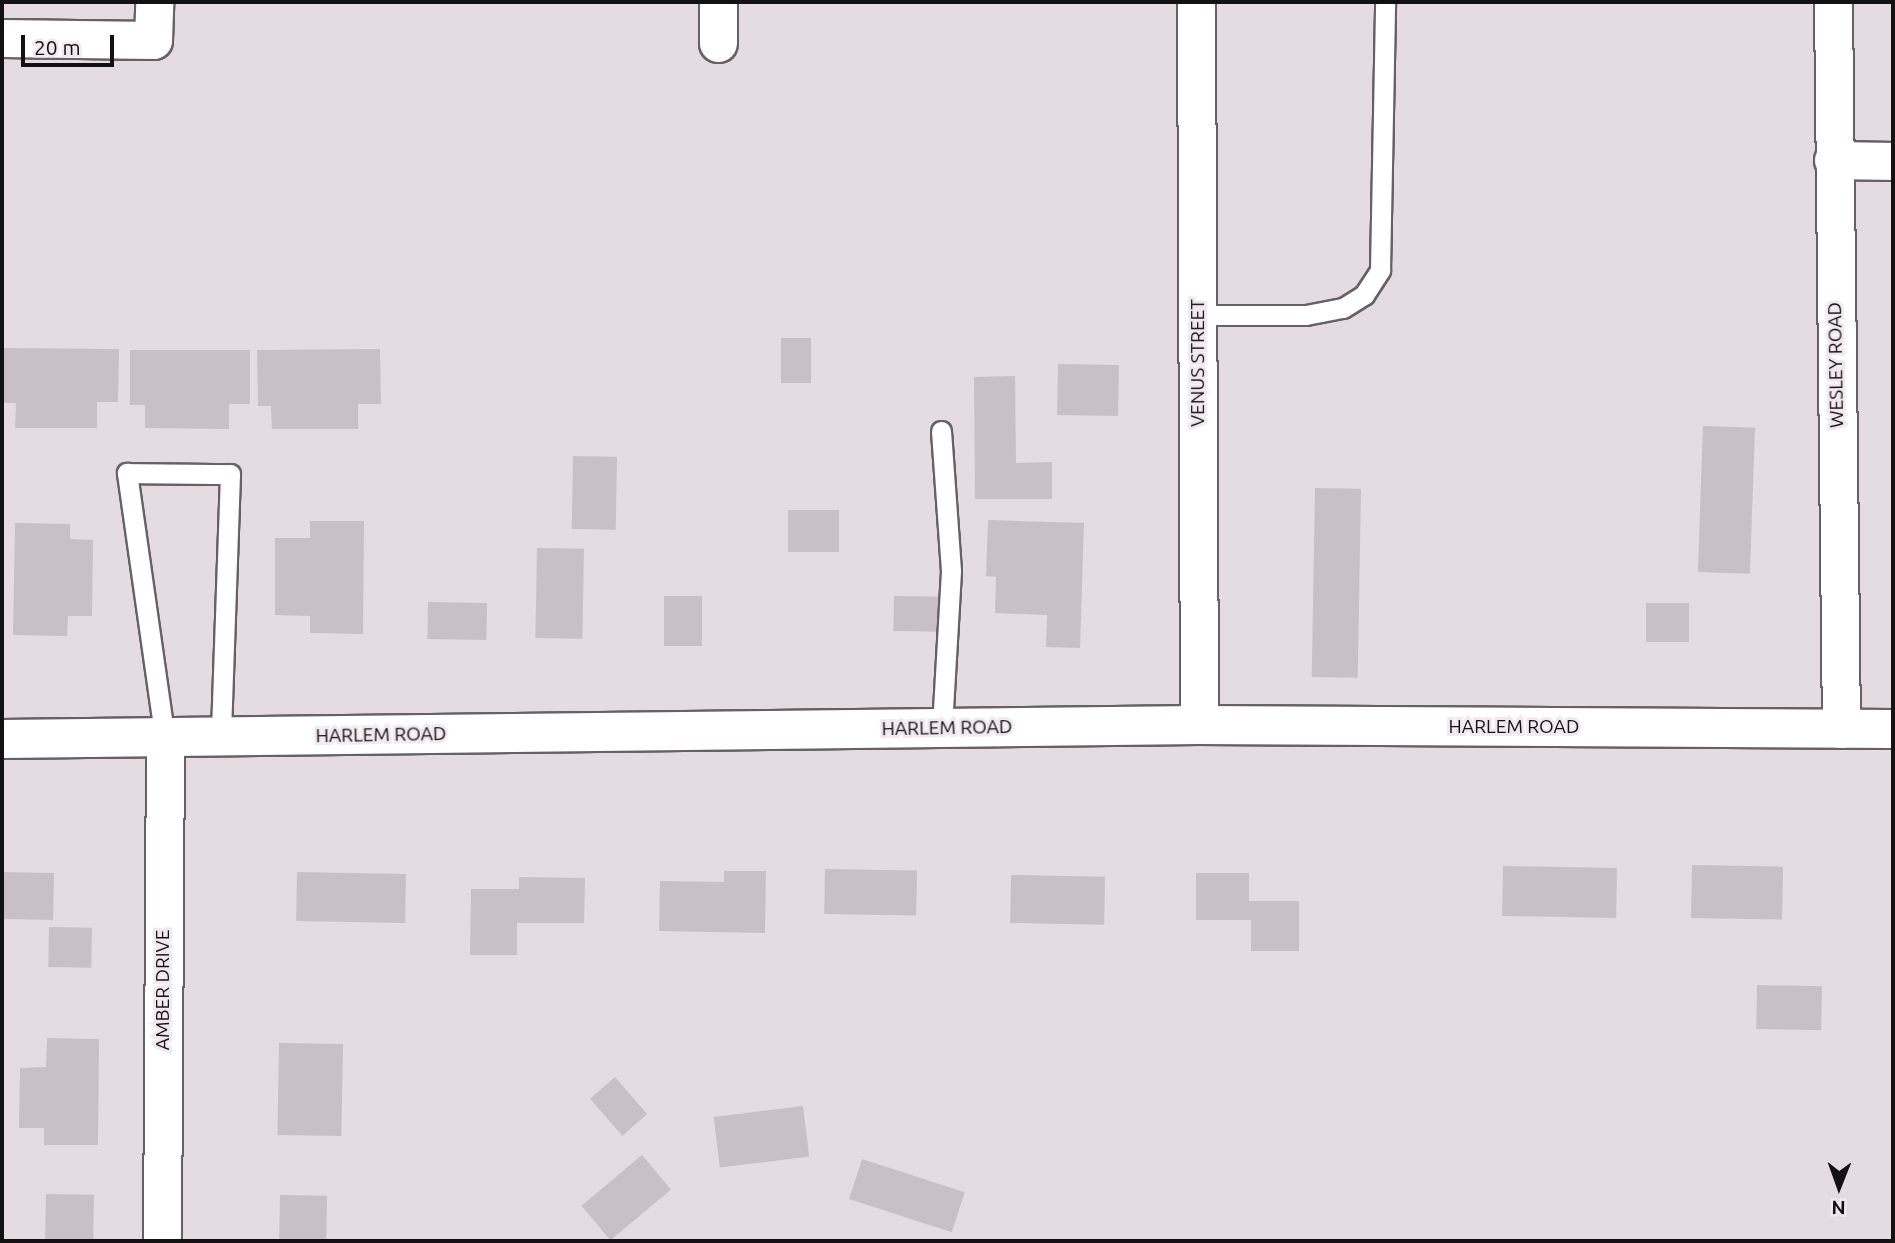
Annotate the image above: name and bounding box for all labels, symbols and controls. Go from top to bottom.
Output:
scale bar [24,21,117,65]
text: 20 m [34,35,81,59]
street label: VENUS STREET [1187,299,1209,427]
street label: WESLEY ROAD [1824,302,1848,428]
street label: HARLEM ROAD [881,715,1013,741]
street label: HARLEM ROAD [1449,716,1579,738]
street label: HARLEM ROAD [315,722,447,748]
street label: AMBER DRIVE [152,930,174,1050]
north arrow [1804,1152,1874,1222]
text: N [1831,1197,1846,1219]

